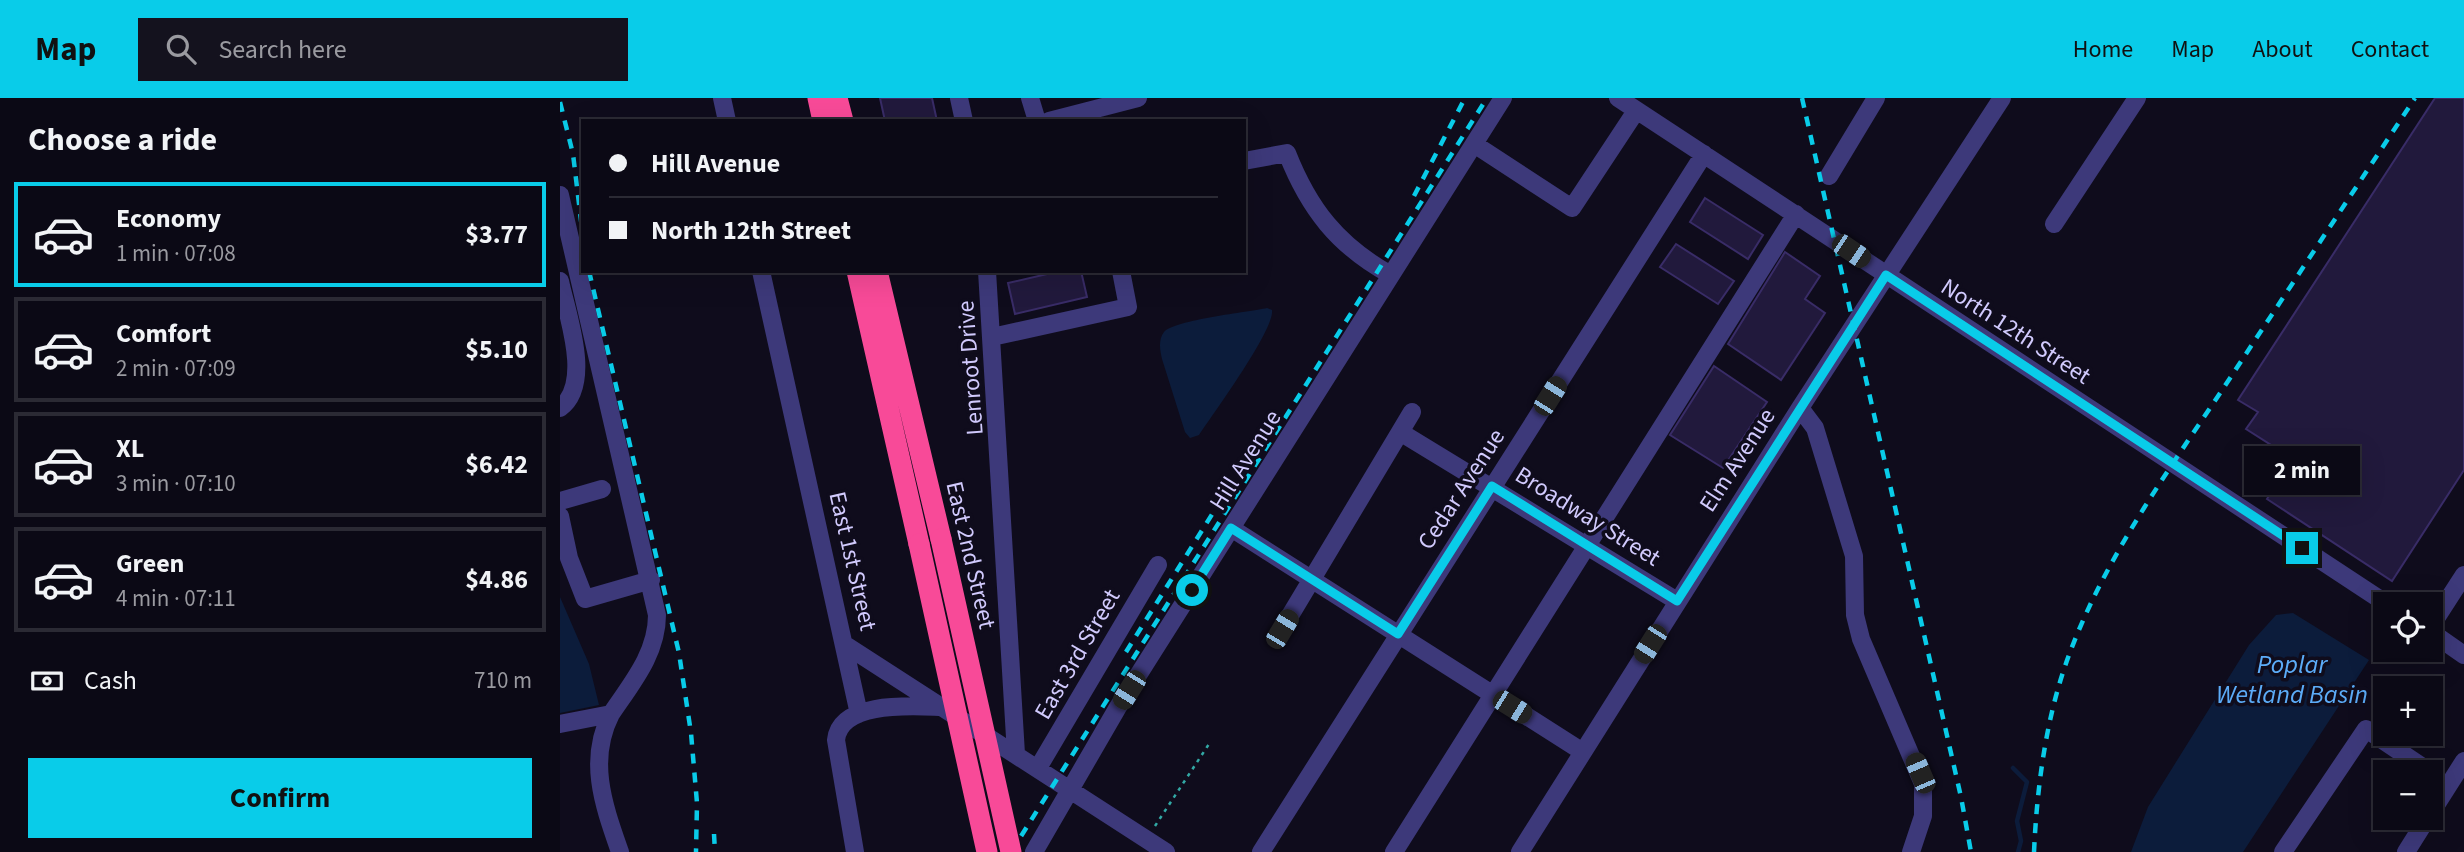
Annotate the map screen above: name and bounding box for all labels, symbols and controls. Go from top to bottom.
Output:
search box [138,18,628,81]
text: Map [35,26,96,73]
icon: search [162,30,200,68]
text: Search here [218,31,347,68]
text: Home [2073,32,2133,67]
text: Map [2171,32,2214,67]
text: About [2252,32,2313,67]
text: Contact [2351,32,2429,67]
text: Choose a ride [28,117,217,163]
text: Hill Avenue [651,145,780,182]
text: Economy [116,200,221,237]
icon: car [32,203,95,266]
text: North 12th Street [651,212,851,249]
text: $3.77 [465,216,528,253]
car [1828,231,1875,271]
text: 1 min · 07:08 [116,237,236,270]
street label: North 12th Street [1934,270,2098,393]
street label: Lenroot Drive [948,299,993,437]
text: Comfort [116,315,211,352]
icon: car [32,318,95,381]
text: $5.10 [465,331,528,368]
text: 2 min · 07:09 [116,352,236,385]
car [1530,373,1571,419]
street label: Elm Avenue [1691,401,1784,519]
street label: Hill Avenue [1201,403,1290,517]
street label: Cedar Avenue [1409,422,1514,557]
text: XL [116,430,144,467]
icon: car [32,433,95,496]
text: $6.42 [465,446,528,483]
callout: 2 min [2244,447,2360,496]
text: 2 min [2274,454,2330,487]
street label: Broadway Street [1508,458,1667,575]
text: 3 min · 07:10 [116,467,236,500]
street label: East 2nd Street [937,478,1004,632]
street label: East 1st Street [820,488,886,634]
route end [2286,532,2318,564]
text: Green [116,545,184,582]
icon: car [32,548,95,611]
text: $4.86 [465,561,528,598]
route start [1176,574,1208,606]
text: 4 min · 07:11 [116,582,236,615]
street label: East 3rd Street [1026,582,1129,726]
map controls [2373,592,2443,830]
button: locate [2373,592,2443,662]
car [1263,606,1302,652]
car [1630,621,1671,667]
water label: Poplar Wetland Basin [2216,646,2368,713]
icon: cash [28,662,66,700]
text: Cash [84,662,137,699]
text: 710 m [474,664,532,697]
car [1109,667,1150,713]
button: + [2373,676,2443,746]
car [1489,687,1536,727]
car [1903,750,1938,796]
button: Confirm [28,758,532,838]
button: − [2373,760,2443,830]

